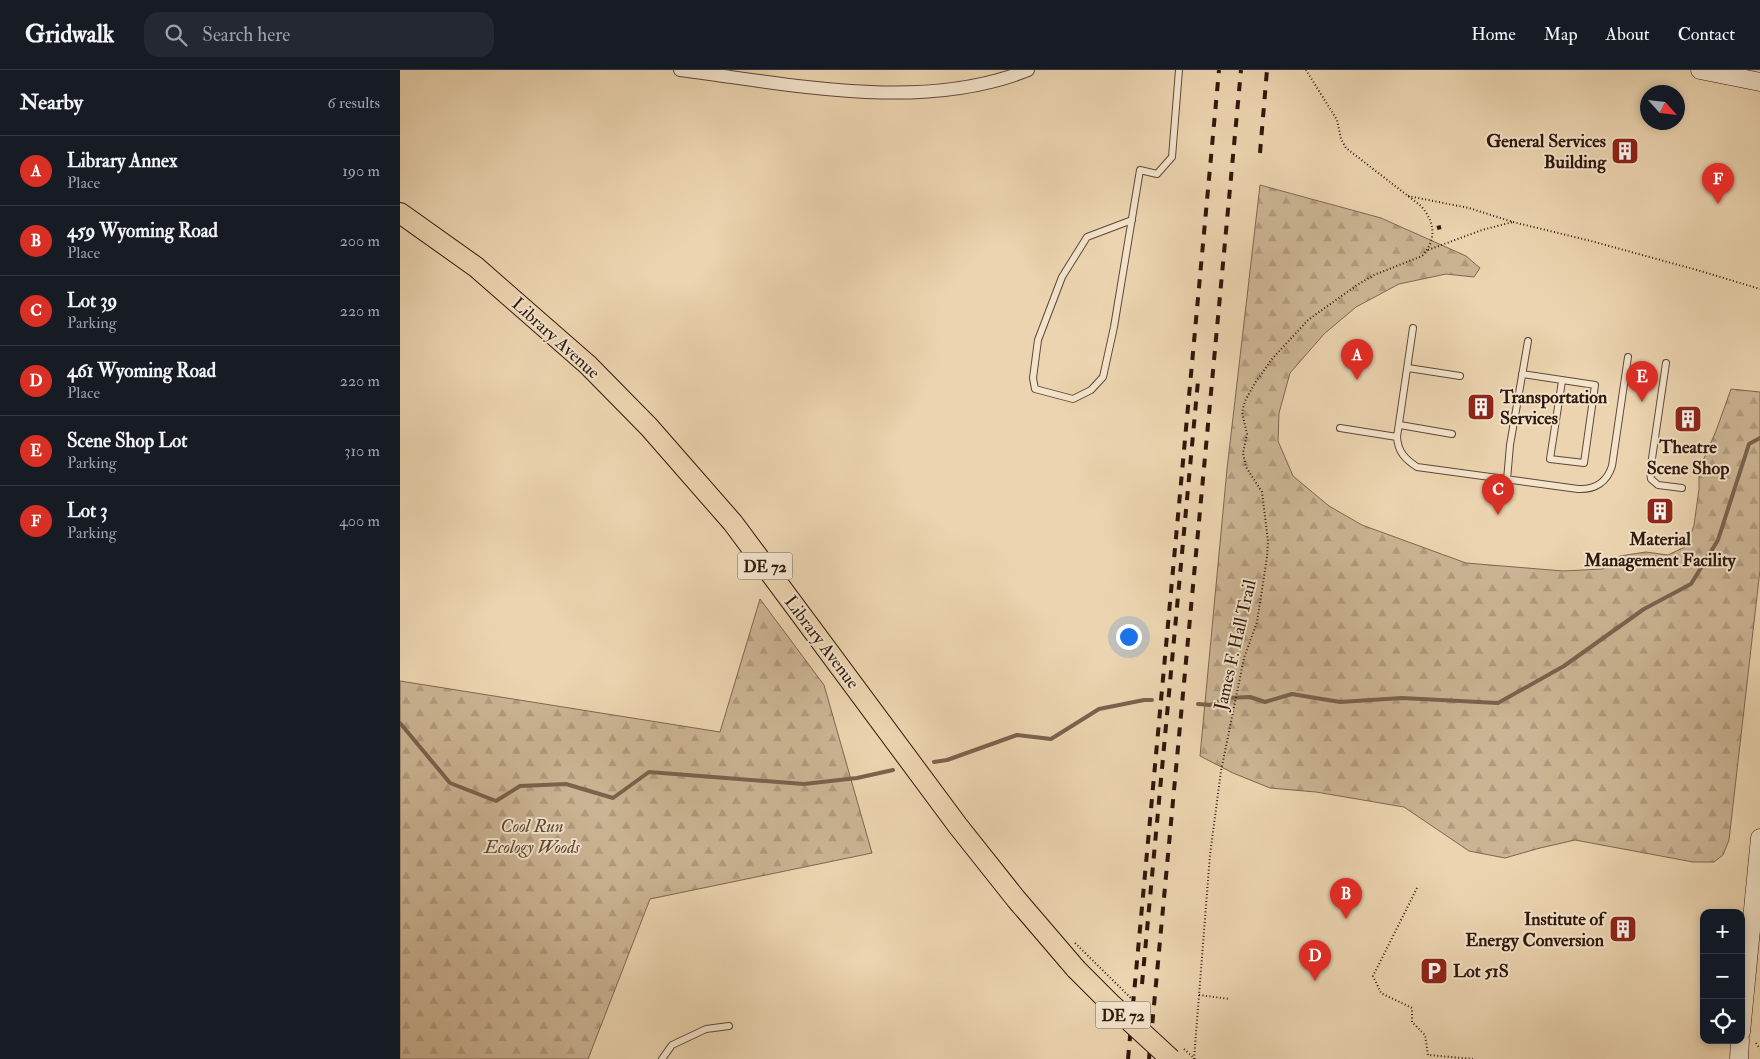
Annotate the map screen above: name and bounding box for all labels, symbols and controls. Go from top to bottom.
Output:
search box [144,12,494,57]
text: Gridwalk [25,19,114,50]
icon: search [162,21,190,49]
text: Search here [202,23,290,47]
text: Home [1471,23,1516,46]
text: Map [1544,23,1578,46]
text: About [1606,23,1650,46]
text: Contact [1678,23,1735,46]
north arrow [1640,85,1685,130]
text: Nearby [20,89,83,116]
text: 6 results [328,93,380,113]
place label: General Services Building [1486,130,1607,174]
building icon: General Services Building [1610,136,1640,166]
text: Library Annex [67,149,177,173]
text: A [31,161,41,181]
text: 190 m [342,161,380,181]
pin: F [1702,163,1734,204]
text: Place [67,173,100,193]
text: 459 Wyoming Road [67,219,218,243]
text: B [31,231,41,251]
text: 200 m [340,231,380,251]
text: Place [67,243,100,263]
text: Lot 39 [67,289,117,313]
street label: Library Avenue [507,293,605,384]
text: C [30,301,42,321]
text: 220 m [340,301,380,321]
text: Parking [67,313,117,333]
pin: A [1341,339,1373,380]
text: 461 Wyoming Road [67,359,216,383]
pin: E [1626,361,1658,402]
text: D [29,371,43,391]
text: 220 m [340,371,380,391]
text: Place [67,383,100,403]
place label: Transportation Services [1499,386,1608,430]
building icon: Transportation Services [1466,392,1496,422]
building icon: Theatre Scene Shop [1673,404,1703,434]
text: Scene Shop Lot [67,429,187,453]
place label: Theatre Scene Shop [1647,436,1729,480]
text: E [30,441,42,461]
text: 310 m [344,441,380,461]
text: Parking [67,453,117,473]
pin: C [1482,474,1514,515]
building icon: Material Management Facility [1645,496,1675,526]
text: Lot 3 [67,499,107,523]
text: F [31,511,41,531]
text: 400 m [339,511,380,531]
text: Parking [67,523,117,543]
place label: Material Management Facility [1583,528,1737,572]
road number: DE 72 [738,552,792,580]
street label: James F. Hall Trail [1209,577,1262,714]
street label: Library Avenue [779,591,865,694]
your location [1116,624,1142,650]
park label: Cool Run Ecology Woods [483,815,581,859]
pin: B [1330,878,1362,919]
place label: Institute of Energy Conversion [1465,908,1607,952]
map controls [1700,909,1745,1044]
button: + [1700,909,1745,954]
building icon: Institute of Energy Conversion [1608,914,1638,944]
pin: D [1299,940,1331,981]
button: − [1700,954,1745,999]
parking icon: Lot 51S [1419,956,1449,986]
place label: Lot 51S [1453,960,1509,983]
button: locate [1700,999,1745,1044]
road number: DE 72 [1096,1002,1150,1028]

